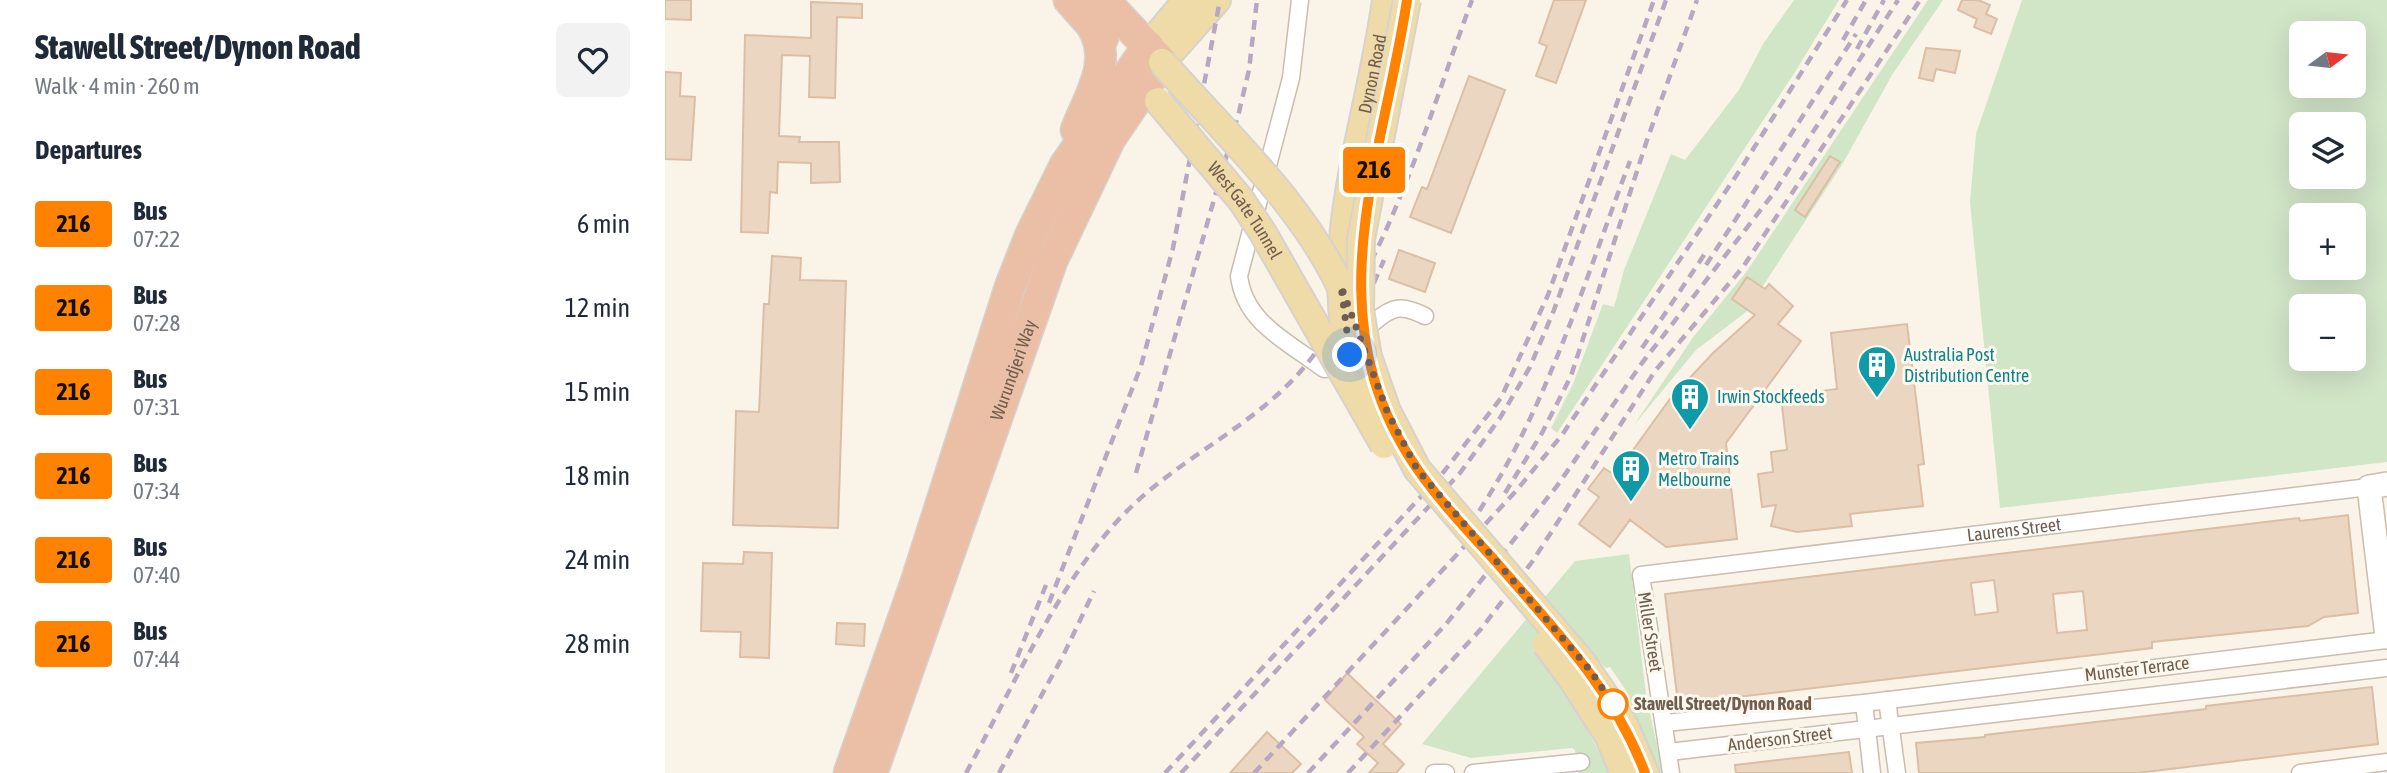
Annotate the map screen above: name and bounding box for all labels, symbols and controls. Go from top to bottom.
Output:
north arrow [2289,21,2366,98]
map controls [2289,21,2366,371]
button: heart [556,23,630,97]
text: Stawell Street/Dynon Road [35,28,361,66]
street label: Dynon Road [1354,32,1390,115]
text: Walk · 4 min · 260 m [35,73,199,99]
button: layers [2289,112,2366,189]
text: Departures [35,135,142,165]
line badge: 216 [1334,147,1414,193]
text: 216 [1357,156,1391,183]
street label: West Gate Tunnel [1204,157,1287,263]
text: Bus [133,196,167,226]
button: + [2289,203,2366,280]
text: 6 min [577,209,630,239]
text: 216 [57,210,90,237]
text: 07:22 [133,226,180,252]
text: Bus [133,280,167,310]
text: 12 min [565,293,630,323]
text: 216 [57,294,90,321]
button: − [2289,294,2366,371]
text: 07:28 [133,310,180,336]
street label: Wurundjeri Way [986,317,1041,423]
your location [1332,337,1367,372]
building icon: Australia Post Distribution Centre [1856,344,1898,399]
place label: Australia Post Distribution Centre [1904,344,2029,386]
text: Bus [133,364,167,394]
building icon: Irwin Stockfeeds [1669,376,1711,431]
text: 15 min [565,377,630,407]
text: 216 [57,378,90,405]
place label: Irwin Stockfeeds [1717,386,1825,407]
text: 07:31 [133,394,180,420]
text: Bus [133,448,167,478]
building icon: Metro Trains Melbourne [1610,448,1652,503]
place label: Metro Trains Melbourne [1658,448,1739,490]
text: 18 min [565,461,630,491]
text: 216 [57,462,90,489]
text: 07:34 [133,478,180,504]
street label: Laurens Street [1966,513,2062,546]
text: Bus [133,532,167,562]
text: 24 min [565,545,630,575]
text: 216 [57,546,90,573]
text: 07:40 [133,562,180,588]
street label: Miller Street [1634,590,1667,674]
text: Bus [133,616,167,646]
text: 28 min [565,629,630,659]
text: 216 [57,630,90,657]
text: 07:44 [133,646,180,672]
street label: Munster Terrace [2083,652,2190,685]
marker: Stawell Street/Dynon Road [1598,689,1628,719]
place label: Stawell Street/Dynon Road [1634,693,1812,714]
street label: Anderson Street [1727,722,1833,755]

